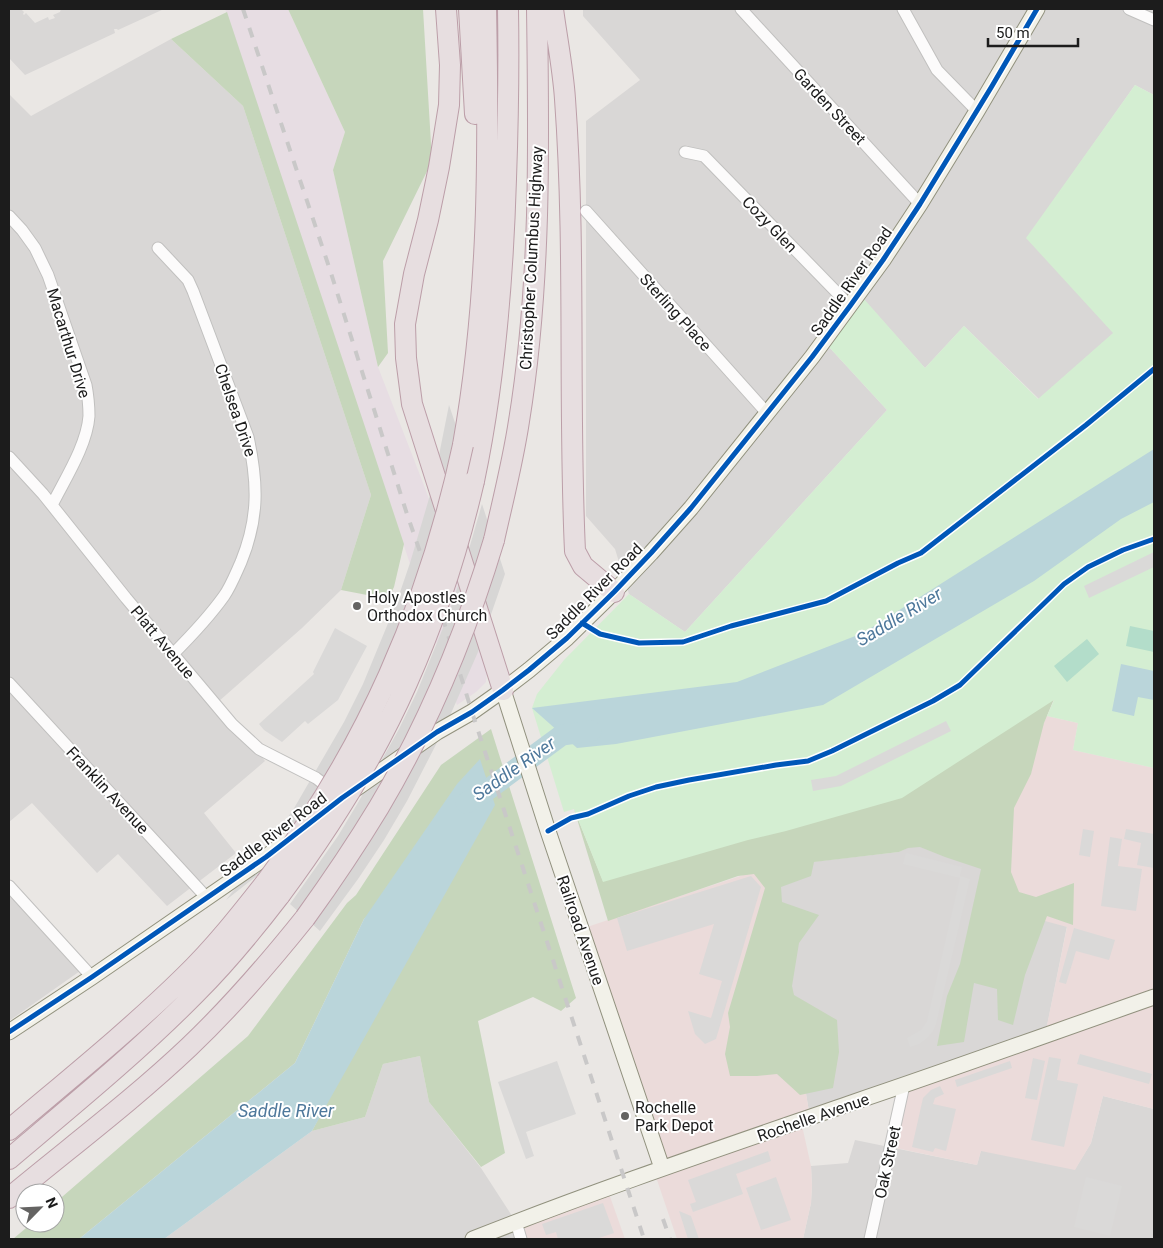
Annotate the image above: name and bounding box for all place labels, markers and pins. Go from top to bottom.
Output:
place label: Holy Apostles Orthodox Church [367,588,487,625]
marker: Holy Apostles Orthodox Church [351,600,363,612]
place label: Rochelle Park Depot [635,1098,714,1135]
marker: Rochelle Park Depot [619,1110,631,1122]

